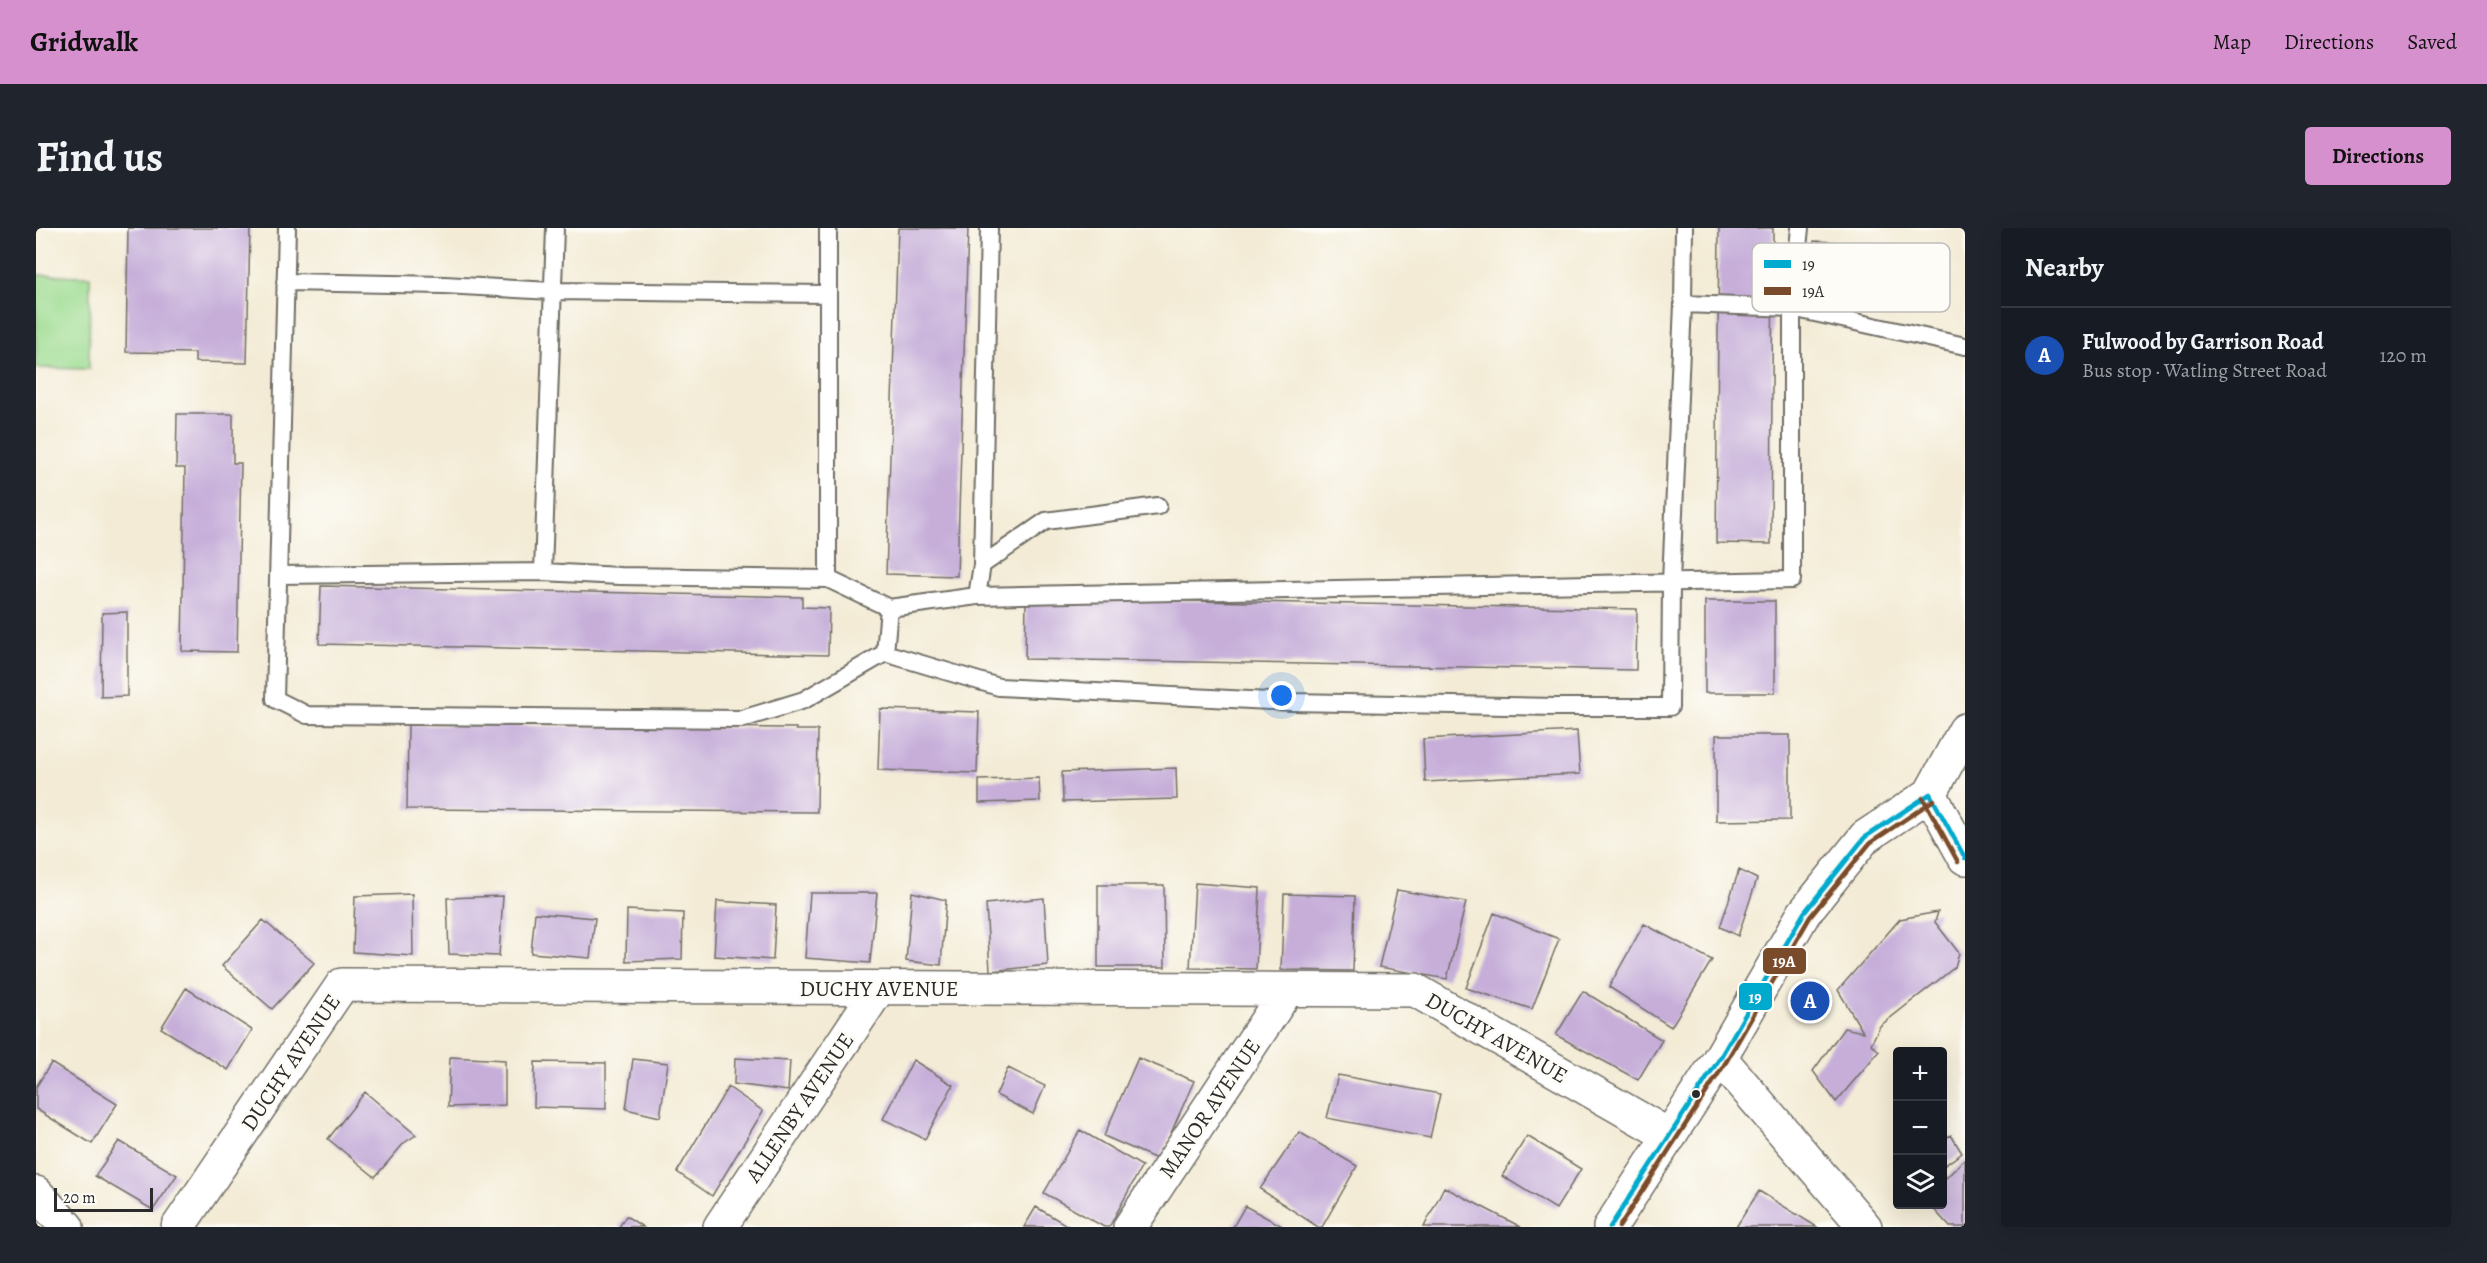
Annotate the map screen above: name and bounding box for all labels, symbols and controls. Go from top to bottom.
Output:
text: Gridwalk [30,23,138,61]
text: Map [2213,28,2251,56]
text: Directions [2284,28,2374,56]
text: Saved [2407,28,2457,56]
button: Directions [2305,127,2451,185]
text: Find us [36,128,163,185]
legend [1752,243,1950,312]
text: Nearby [2025,250,2104,285]
text: 19 [1802,254,1815,276]
text: 19A [1802,281,1825,303]
text: Fulwood by Garrison Road [2082,327,2324,357]
text: A [2038,342,2051,369]
text: 120 m [2379,342,2427,369]
text: Bus stop · Watling Street Road [2082,357,2327,384]
your location [1267,681,1296,710]
line badge: 19A [1762,947,1807,975]
text: 19A [1772,951,1797,973]
street label: DUCHY AVENUE [799,974,959,1004]
pin: A [1790,978,1830,1024]
line badge: 19 [1738,982,1773,1011]
street label: DUCHY AVENUE [1420,985,1573,1091]
text: 19 [1748,987,1762,1009]
street label: DUCHY AVENUE [234,988,348,1137]
street label: ALLENBY AVENUE [738,1027,861,1189]
street label: MANOR AVENUE [1152,1033,1268,1184]
map controls [1893,1047,1947,1209]
button: + [1893,1047,1947,1101]
unlabelled marker [1690,1088,1702,1100]
button: − [1893,1101,1947,1155]
button: layers [1893,1155,1947,1209]
scale bar [54,1185,153,1212]
text: 20 m [63,1187,96,1209]

